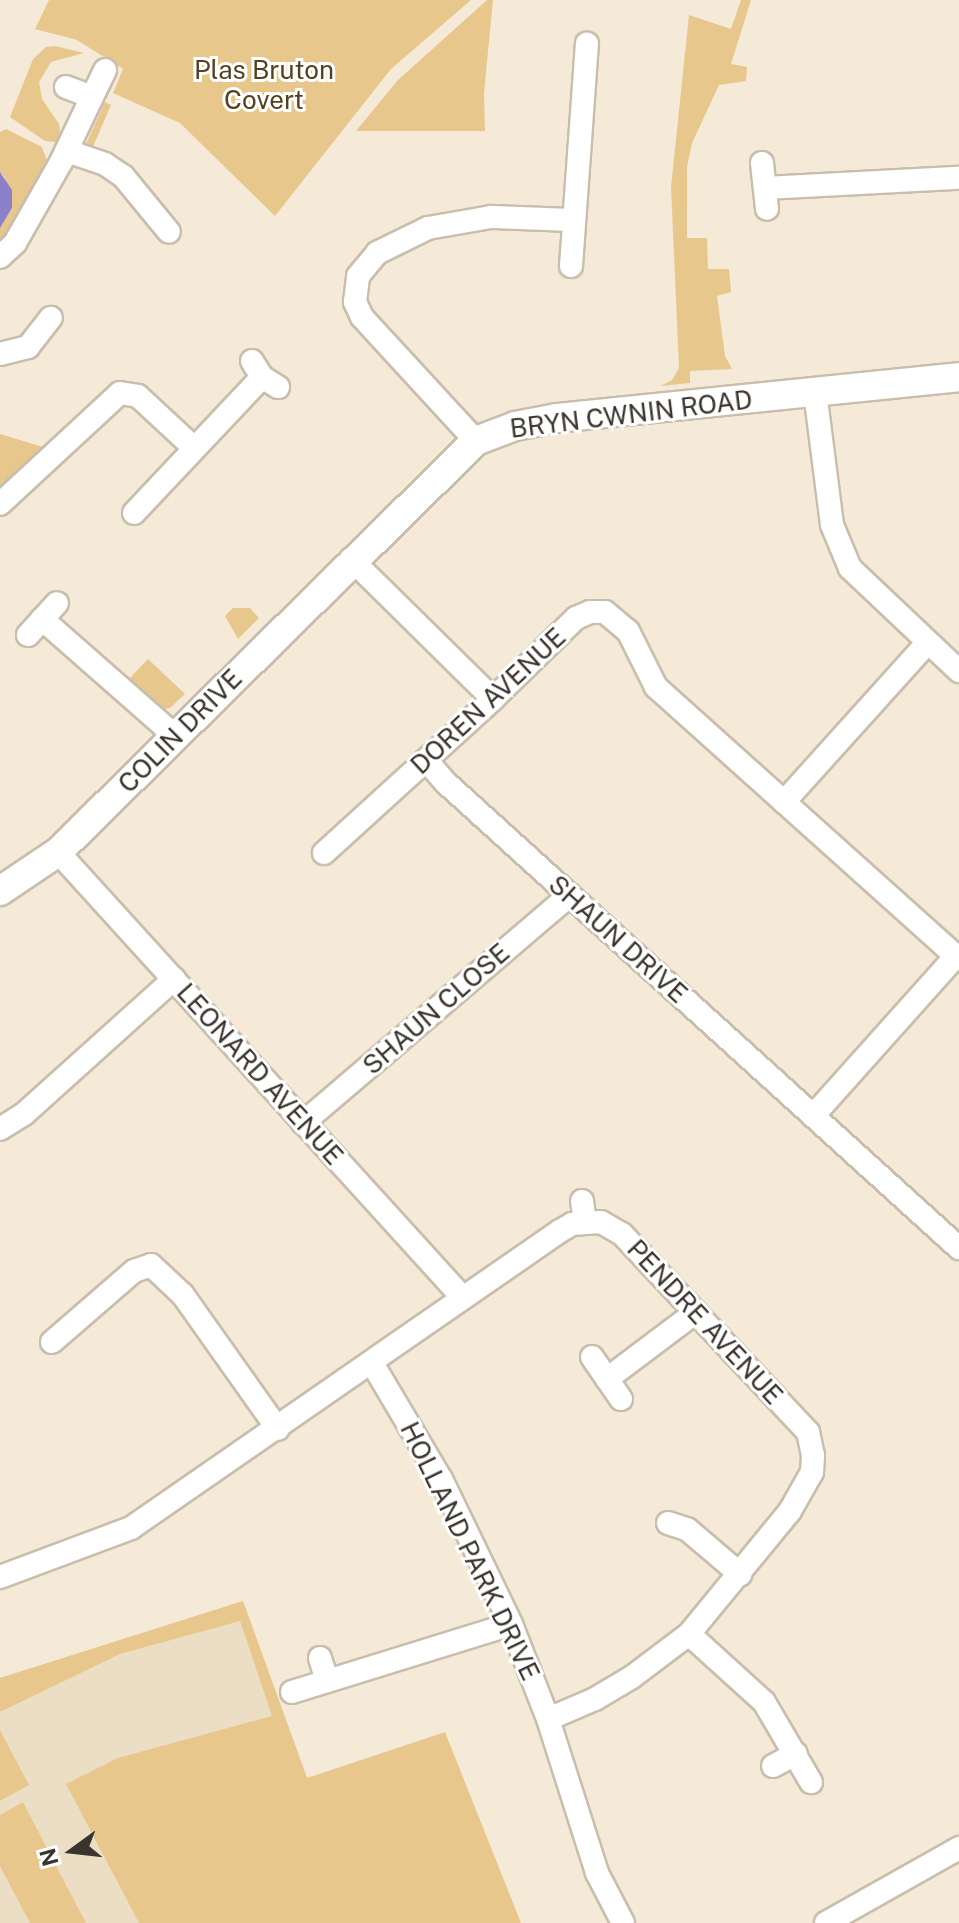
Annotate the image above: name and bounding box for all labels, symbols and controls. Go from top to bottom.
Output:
park label: Plas Bruton Covert [194,54,334,116]
street label: BRYN CWNIN ROAD [508,384,754,444]
street label: DOREN AVENUE [404,621,572,781]
street label: COLIN DRIVE [112,663,248,799]
street label: SHAUN DRIVE [542,869,694,1009]
street label: SHAUN CLOSE [356,937,516,1081]
street label: LEONARD AVENUE [170,977,350,1171]
street label: PENDRE AVENUE [621,1233,789,1411]
street label: HOLLAND PARK DRIVE [394,1417,546,1685]
north arrow [32,1811,112,1891]
text: N [34,1846,64,1869]

